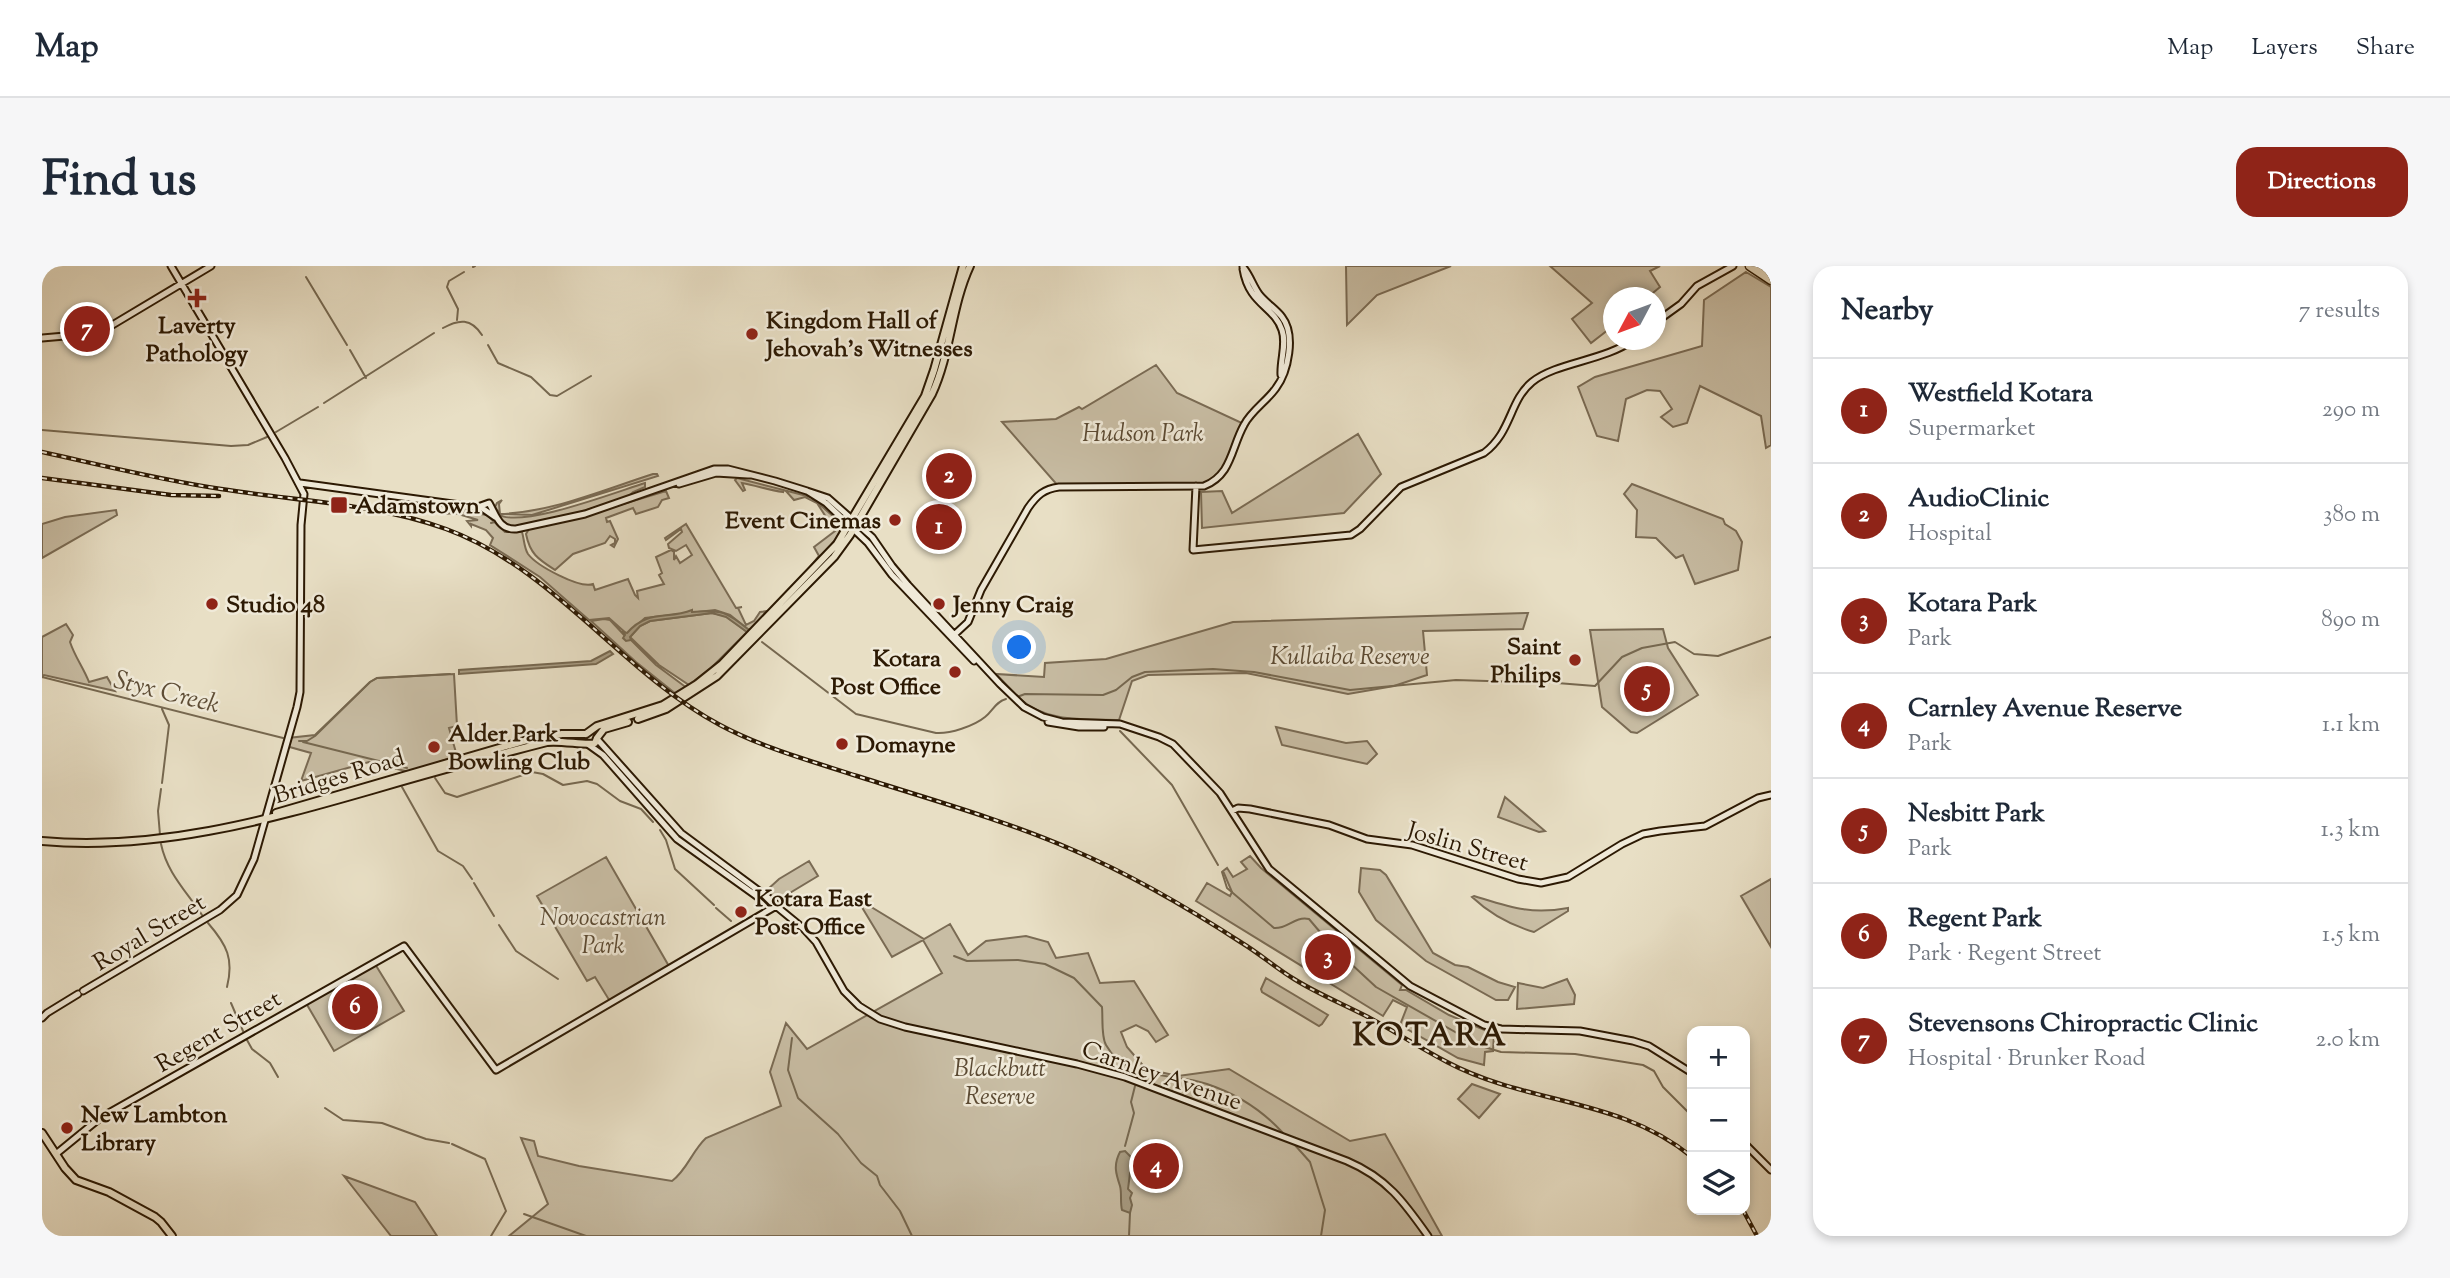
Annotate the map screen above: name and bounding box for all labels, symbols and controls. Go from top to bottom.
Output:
text: Map [35,24,99,72]
text: Map [2167,31,2213,65]
text: Layers [2251,31,2318,65]
text: Share [2356,31,2415,65]
text: Find us [42,147,196,217]
button: Directions [2236,147,2408,217]
north arrow [1603,287,1666,350]
marker: Laverty Pathology [187,288,207,308]
text: Nearby [1841,290,1933,333]
text: 7 results [2299,295,2380,328]
pin: 7 [64,303,110,355]
place label: Kingdom Hall of Jehovah's Witnesses [764,305,973,367]
place label: Laverty Pathology [146,310,248,372]
marker: Kingdom Hall of Jehovah's Witnesses [744,326,760,342]
text: Westfield Kotara [1908,376,2093,413]
text: 1 [1860,394,1868,427]
text: 290 m [2322,394,2380,427]
text: Supermarket [1908,413,2035,446]
park label: Hudson Park [1082,418,1204,452]
pin: 2 [926,450,972,502]
text: AudioClinic [1908,481,2049,518]
place label: Adamstown [355,490,481,524]
marker: Adamstown [329,495,349,515]
text: 2 [1859,499,1869,532]
text: 380 m [2323,499,2380,532]
pin: 1 [916,501,962,553]
place label: Event Cinemas [725,505,881,539]
marker: Event Cinemas [887,512,903,528]
text: Hospital [1908,518,1992,551]
text: Kotara Park [1908,586,2037,623]
place label: Studio 48 [226,589,325,623]
place label: Jenny Craig [951,589,1074,623]
marker: Studio 48 [204,596,220,612]
marker: Jenny Craig [931,596,947,612]
text: 3 [1859,604,1869,637]
text: 890 m [2321,604,2380,637]
text: Park [1908,623,1952,656]
your location [1002,630,1036,664]
place label: Saint Philips [1490,631,1562,693]
park label: Kullaiba Reserve [1270,641,1430,675]
place label: Kotara Post Office [831,643,942,705]
marker: Saint Philips [1567,652,1583,668]
water label: Styx Creek [110,662,224,725]
pin: 5 [1624,663,1670,715]
marker: Kotara Post Office [947,664,963,680]
text: Carnley Avenue Reserve [1908,691,2182,728]
text: 4 [1858,709,1870,742]
text: 1.1 km [2322,709,2380,742]
place label: Alder Park Bowling Club [448,718,590,780]
text: Park [1908,728,1952,761]
place label: Domayne [856,729,956,763]
marker: Domayne [834,736,850,752]
marker: Alder Park Bowling Club [426,739,442,755]
street label: Bridges Road [270,742,410,814]
text: Nesbitt Park [1908,796,2045,833]
street label: Joslin Street [1401,814,1532,881]
text: 5 [1860,814,1868,847]
text: 1.3 km [2321,814,2380,847]
text: Park [1908,833,1952,866]
place label: Kotara East Post Office [755,883,872,945]
street label: Royal Street [87,887,213,981]
text: Regent Park [1908,901,2042,938]
park label: Novocastrian Park [540,902,667,964]
marker: Kotara East Post Office [733,904,749,920]
text: 6 [1858,919,1870,952]
text: 1.5 km [2322,919,2380,952]
pin: 3 [1305,931,1351,983]
text: Park · Regent Street [1908,938,2101,971]
pin: 6 [332,981,378,1033]
street label: Regent Street [150,983,288,1082]
text: Stevensons Chiropractic Clinic [1908,1006,2258,1043]
district label: KOTARA [1352,1014,1508,1060]
text: 7 [1858,1024,1870,1057]
text: 2.0 km [2315,1024,2380,1057]
map controls [1687,1026,1750,1215]
button: + [1687,1026,1750,1089]
street label: Carnley Avenue [1077,1034,1246,1120]
text: Hospital · Brunker Road [1908,1043,2145,1076]
park label: Blackbutt Reserve [954,1053,1046,1115]
button: − [1687,1089,1750,1152]
place label: New Lambton Library [81,1099,228,1161]
marker: New Lambton Library [59,1120,75,1136]
pin: 4 [1133,1140,1179,1192]
button: layers [1687,1152,1750,1215]

